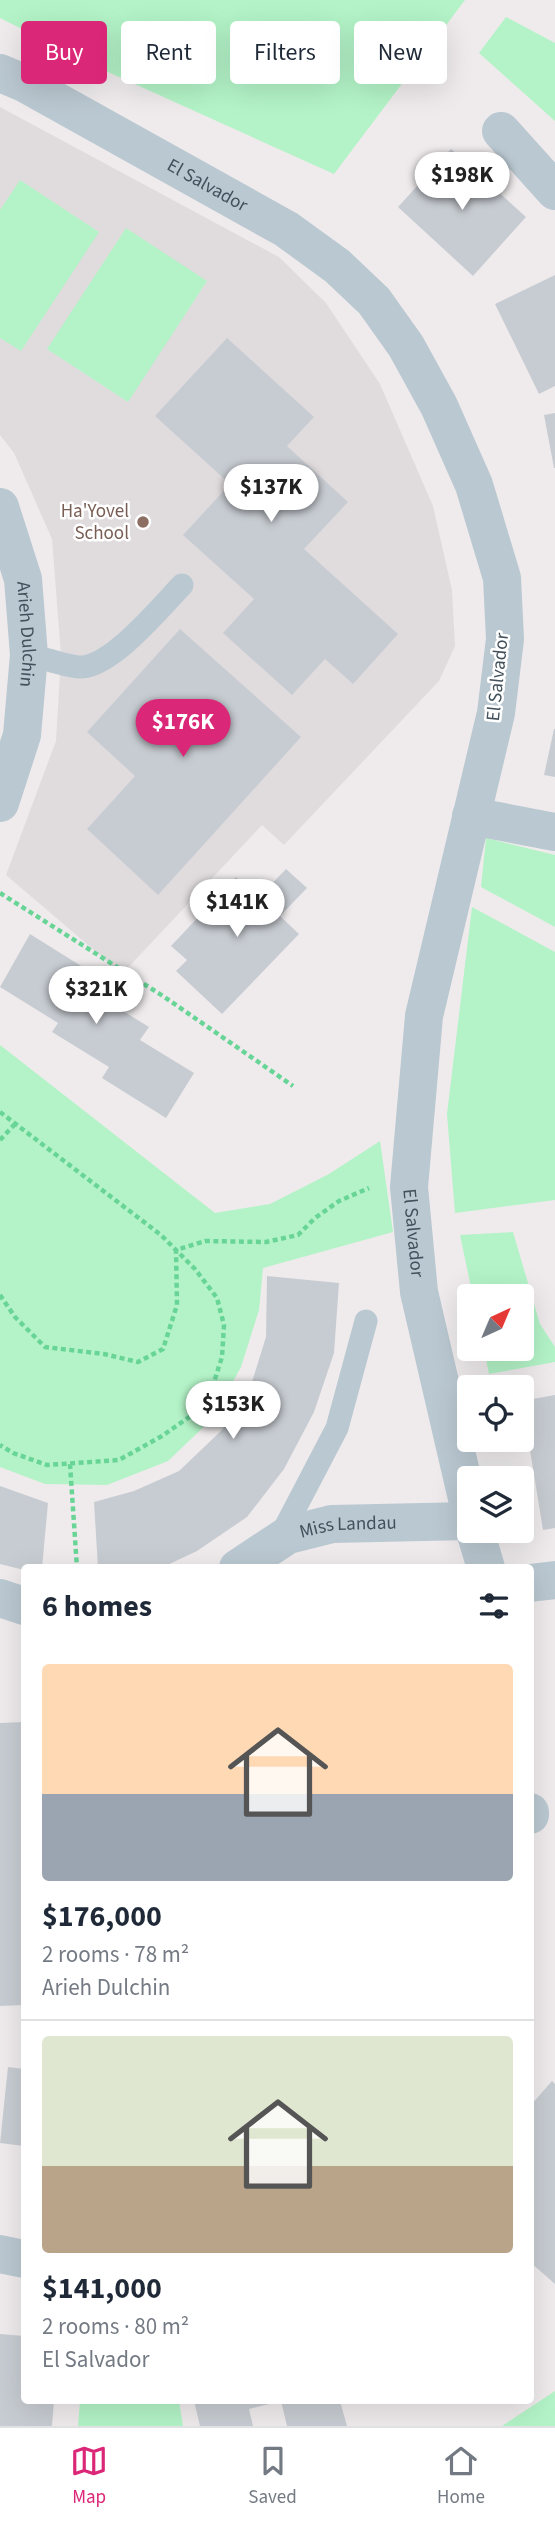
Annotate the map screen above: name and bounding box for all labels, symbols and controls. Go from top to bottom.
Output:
chip: Buy [21,21,107,84]
chip: Rent [121,21,216,84]
chip: Filters [230,21,340,84]
chip: New [354,21,447,84]
street label: El Salvador [162,152,253,219]
pin: $198K [413,152,511,212]
text: $198K [431,158,493,191]
pin: $137K [222,464,320,524]
text: $137K [240,470,302,503]
place label: Ha'Yovel School [61,498,129,547]
marker: Ha'Yovel School [135,514,151,530]
street label: Arieh Dulchin [10,580,43,688]
street label: El Salvador [480,631,516,723]
pin: $176K [134,700,232,759]
text: $176K [152,705,214,738]
pin: $141K [188,880,286,939]
text: $141K [206,885,268,918]
pin: $321K [47,967,145,1026]
text: $321K [65,972,127,1005]
street label: El Salvador [396,1187,431,1279]
north arrow [457,1284,534,1362]
map controls [457,1284,534,1543]
button: locate [457,1375,534,1452]
pin: $153K [184,1382,282,1441]
text: $153K [202,1387,264,1420]
button: layers [457,1466,534,1543]
street label: Miss Landau [296,1509,397,1545]
text: 6 homes [42,1585,152,1628]
icon: filters [475,1587,513,1625]
icon: home [215,1709,341,1835]
text: $176,000 [42,1895,162,1938]
text: 2 rooms · 78 m² [42,1938,189,1971]
text: Arieh Dulchin [42,1971,170,2004]
icon: home [215,2081,341,2207]
text: $141,000 [42,2267,162,2310]
text: 2 rooms · 80 m² [42,2310,189,2343]
text: El Salvador [42,2343,149,2376]
tab: Map [70,2442,108,2511]
tab: Saved [248,2442,297,2511]
tab: Home [437,2442,485,2511]

